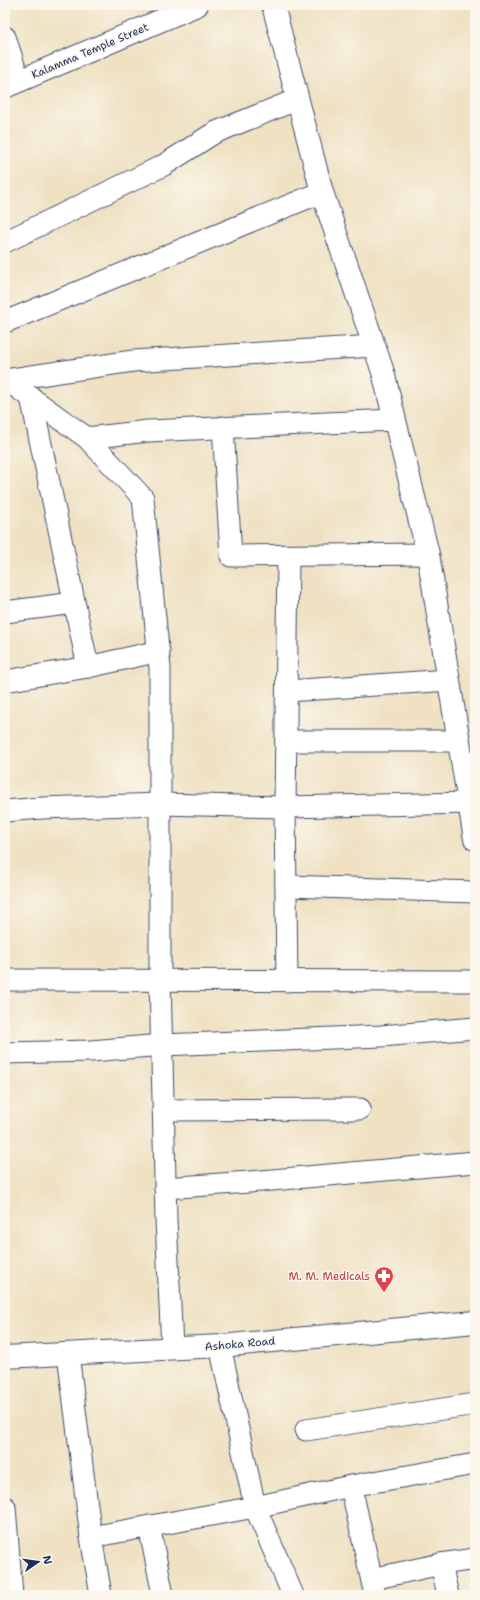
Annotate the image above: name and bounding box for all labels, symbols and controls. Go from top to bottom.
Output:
street label: Kalamma Temple Street [29,19,151,83]
pharmacy icon: M. M. Medicals [373,1265,395,1293]
place label: M. M. Medicals [289,1269,370,1284]
street label: Ashoka Road [204,1333,276,1355]
north arrow [18,1542,58,1582]
text: N [39,1554,56,1566]

